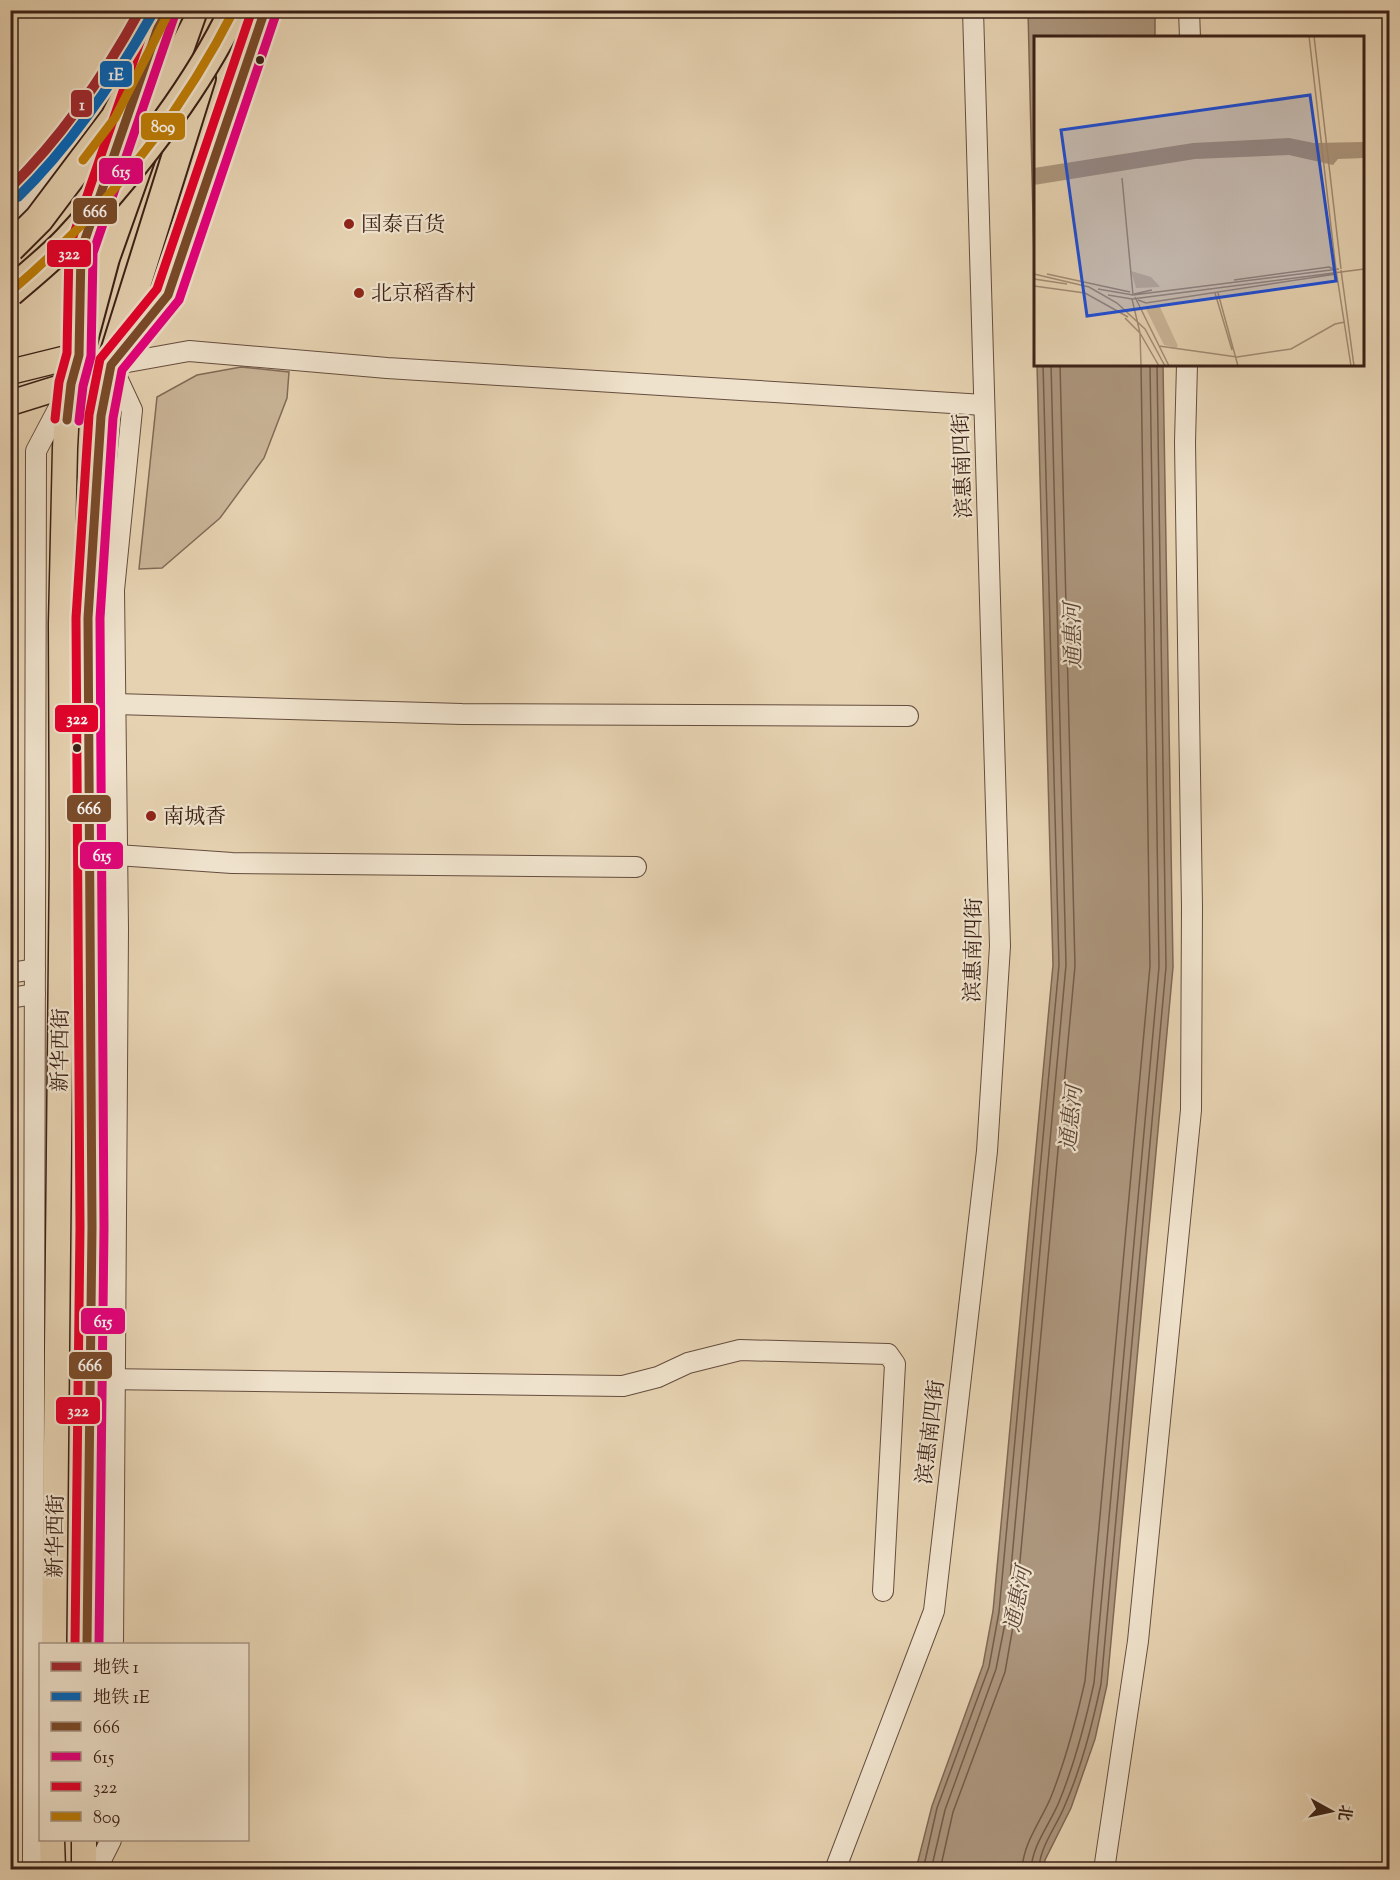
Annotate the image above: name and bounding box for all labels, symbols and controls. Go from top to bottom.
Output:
inset map [1034,36,1364,366]
unlabelled marker [254,54,266,66]
line badge: 1E [99,60,133,88]
text: 1E [108,65,124,88]
line badge: 1 [70,89,93,118]
text: 1 [79,95,85,118]
line badge: 809 [140,112,186,141]
text: 809 [151,117,175,140]
line badge: 615 [98,157,144,185]
text: 615 [112,162,131,185]
line badge: 666 [72,197,118,225]
text: 666 [83,202,107,225]
place label: 国泰百货 [361,211,445,241]
marker: 国泰百货 [342,217,356,231]
line badge: 322 [46,239,92,268]
text: 322 [58,244,80,267]
place label: 北京稻香村 [371,280,476,310]
marker: 北京稻香村 [352,286,366,300]
street label: 滨惠南四街 [947,413,981,519]
water label: 通惠河 [1058,599,1092,669]
line badge: 322 [54,704,99,733]
text: 322 [66,709,88,732]
unlabelled marker [71,742,83,754]
line badge: 666 [66,794,112,823]
text: 666 [77,799,101,822]
place label: 南城香 [163,803,226,833]
marker: 南城香 [144,809,158,823]
line badge: 615 [79,841,124,870]
text: 615 [93,846,112,869]
street label: 滨惠南四街 [959,897,991,1003]
street label: 新华西街 [46,1008,78,1092]
water label: 通惠河 [1054,1080,1093,1153]
line badge: 615 [80,1307,126,1335]
text: 615 [94,1312,113,1335]
line badge: 666 [68,1351,113,1380]
text: 666 [78,1356,102,1379]
street label: 滨惠南四街 [911,1378,953,1486]
line badge: 322 [55,1396,101,1425]
text: 322 [67,1401,89,1424]
street label: 新华西街 [41,1494,73,1578]
water label: 通惠河 [998,1560,1043,1635]
legend [39,1643,249,1841]
text: 地铁 1 [93,1656,139,1682]
text: 地铁 1E [93,1686,150,1712]
text: 666 [93,1716,120,1742]
text: 615 [93,1746,114,1772]
text: 322 [93,1776,118,1802]
north arrow [1301,1781,1361,1841]
text: 北 [1331,1803,1356,1822]
text: 809 [93,1806,121,1832]

